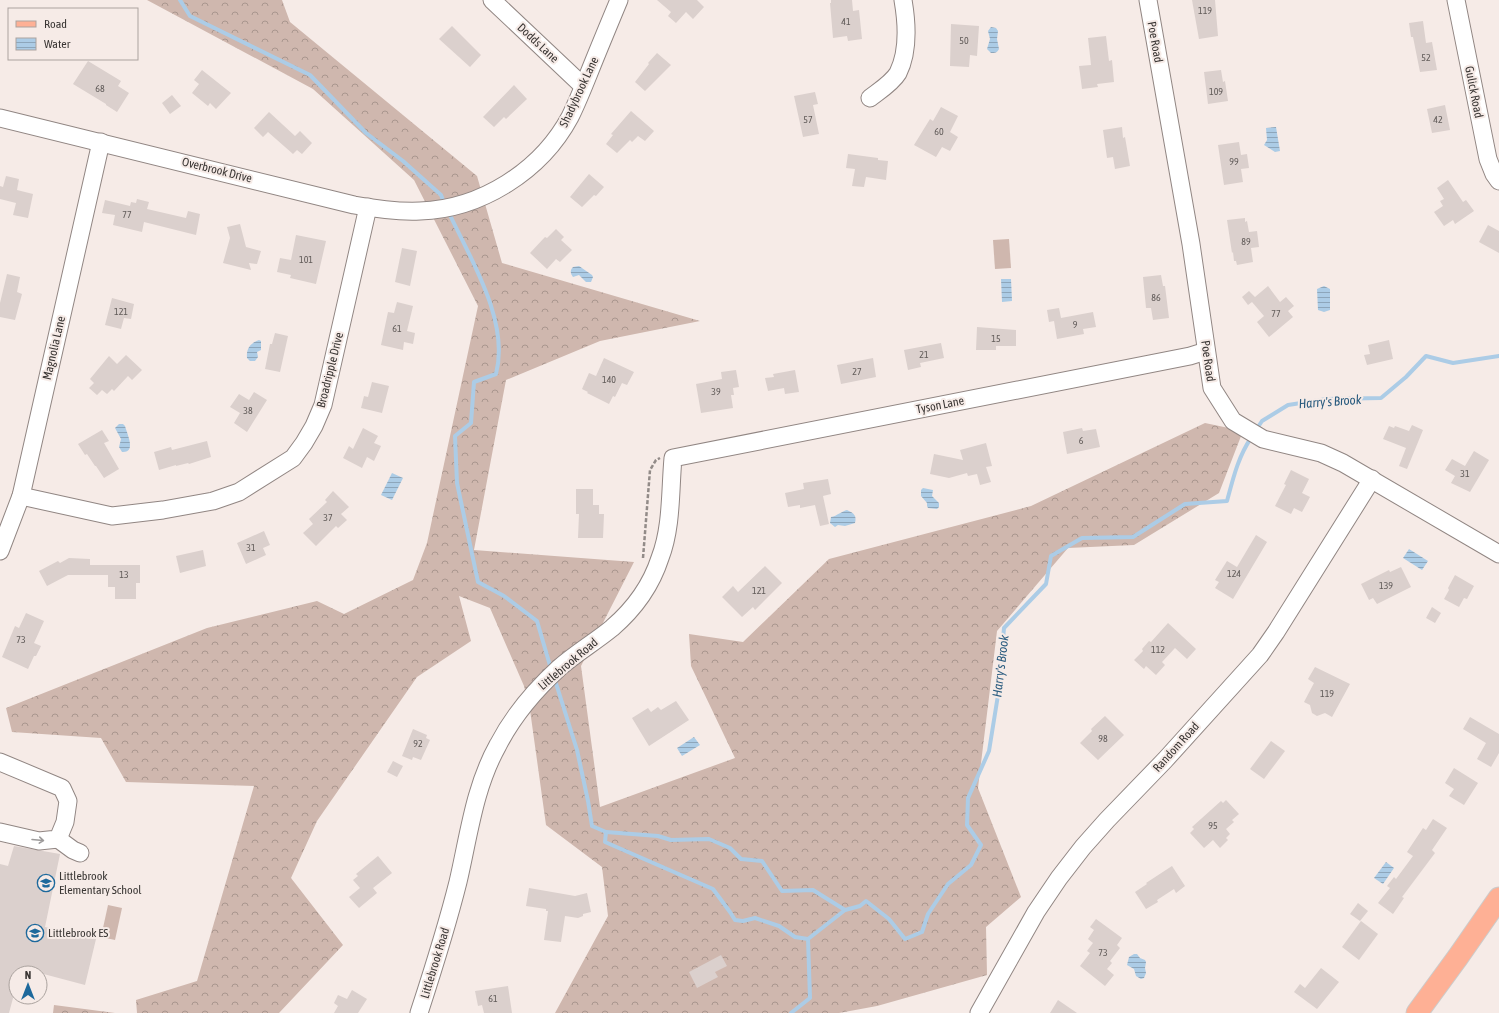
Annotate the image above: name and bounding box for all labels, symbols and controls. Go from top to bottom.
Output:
house number: 119 [1198,5,1212,16]
legend [8,8,138,60]
house number: 41 [841,16,851,27]
text: Road [44,17,67,31]
street label: Dodds Lane [515,20,561,66]
street label: Poe Road [1145,20,1165,64]
house number: 50 [959,35,969,46]
text: Water [44,37,71,51]
house number: 52 [1421,52,1431,63]
street label: Shadybrook Lane [557,55,601,129]
street label: Gulick Road [1462,65,1486,119]
house number: 68 [95,83,105,94]
house number: 109 [1209,86,1223,97]
house number: 57 [803,114,813,125]
house number: 42 [1433,114,1443,125]
house number: 60 [934,126,944,137]
street label: Overbrook Drive [181,155,253,185]
house number: 99 [1229,156,1239,167]
house number: 77 [122,209,132,220]
house number: 89 [1241,236,1251,247]
house number: 101 [299,254,313,265]
house number: 86 [1151,292,1161,303]
house number: 121 [114,306,128,317]
house number: 77 [1271,308,1281,319]
street label: Magnolia Lane [40,315,68,381]
house number: 9 [1073,319,1078,330]
house number: 61 [392,323,402,334]
street label: Broadripple Drive [314,331,346,409]
house number: 15 [991,333,1001,344]
street label: Poe Road [1198,340,1218,382]
house number: 21 [919,349,929,360]
house number: 27 [852,366,862,377]
house number: 140 [602,374,616,385]
house number: 39 [711,386,721,397]
water label: Harry's Brook [1298,392,1362,411]
street label: Tyson Lane [915,393,965,417]
house number: 38 [243,405,253,416]
house number: 6 [1079,435,1084,446]
house number: 31 [1460,468,1470,479]
house number: 37 [323,512,333,523]
house number: 31 [246,542,256,553]
house number: 124 [1227,568,1241,579]
house number: 13 [119,569,129,580]
house number: 139 [1379,580,1393,591]
house number: 121 [752,585,766,596]
house number: 73 [16,634,26,645]
water label: Harry's Brook [989,634,1012,698]
street label: Littlebrook Road [535,635,601,693]
house number: 112 [1151,644,1165,655]
house number: 119 [1320,688,1334,699]
street label: Random Road [1150,719,1202,775]
house number: 98 [1098,733,1108,744]
house number: 92 [413,738,423,749]
house number: 95 [1208,820,1218,831]
one-way arrow [31,836,44,844]
place label: Littlebrook Elementary School [59,869,142,897]
school or university icon: Littlebrook Elementary School [36,873,56,893]
school or university icon: Littlebrook ES [25,923,45,943]
place label: Littlebrook ES [48,926,108,940]
street label: Littlebrook Road [418,926,452,1000]
house number: 73 [1098,947,1108,958]
north arrow [8,965,48,1005]
text: N [25,969,31,981]
house number: 61 [488,993,498,1004]

